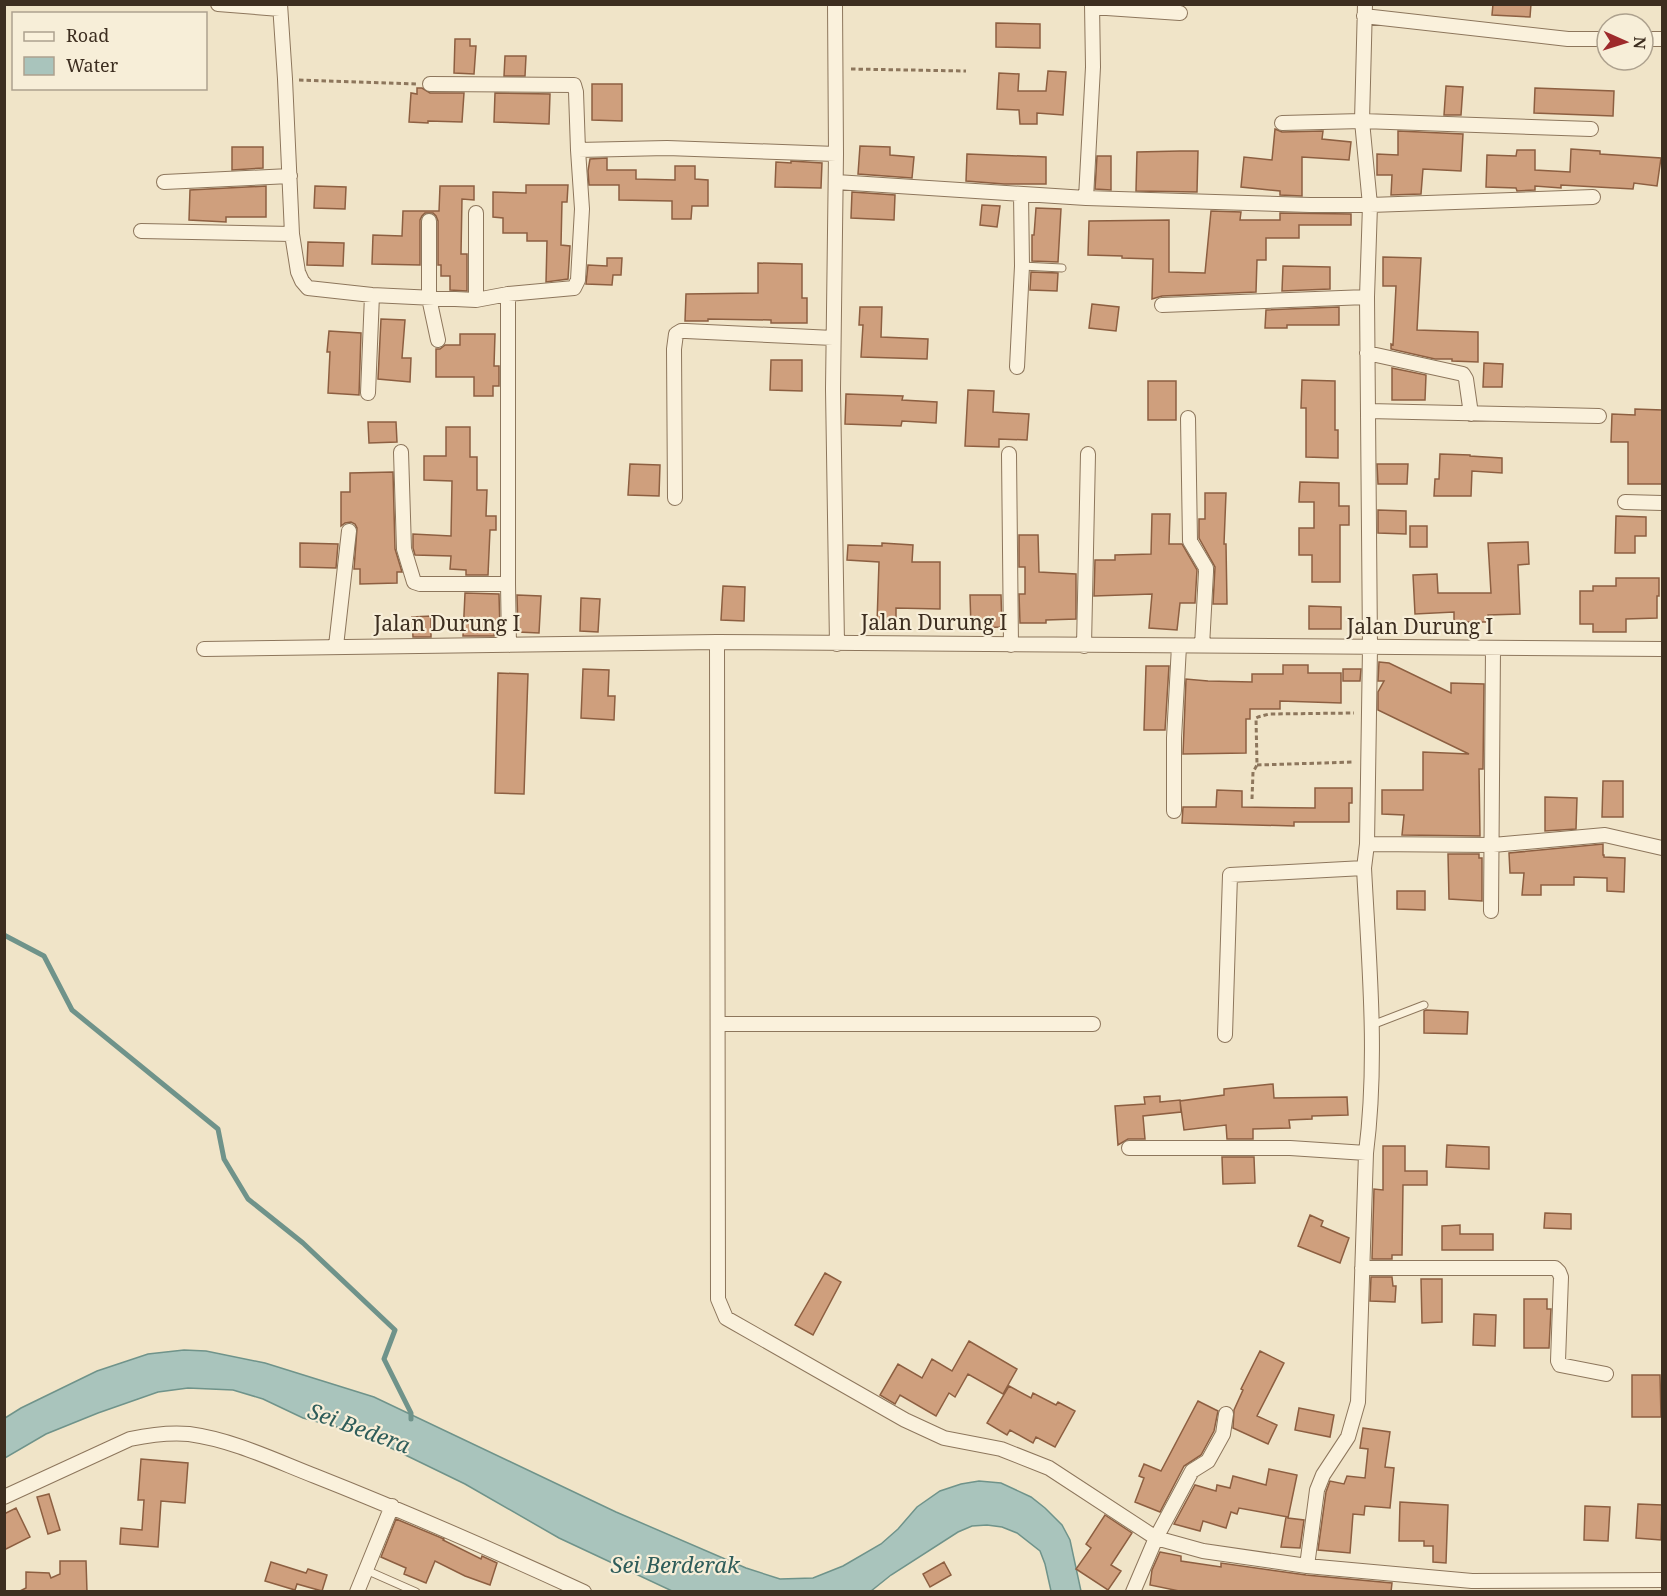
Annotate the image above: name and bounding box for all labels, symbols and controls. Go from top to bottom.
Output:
legend [12,12,207,90]
north arrow [1595,12,1655,72]
text: Road [66,23,109,47]
text: N [1629,36,1651,50]
text: Water [66,53,119,77]
street label: Jalan Durung I [860,608,1007,636]
street label: Jalan Durung I [373,609,520,637]
street label: Jalan Durung I [1346,612,1493,640]
water label: Sei Bedera [304,1395,415,1459]
water label: Sei Berderak [610,1549,741,1579]

